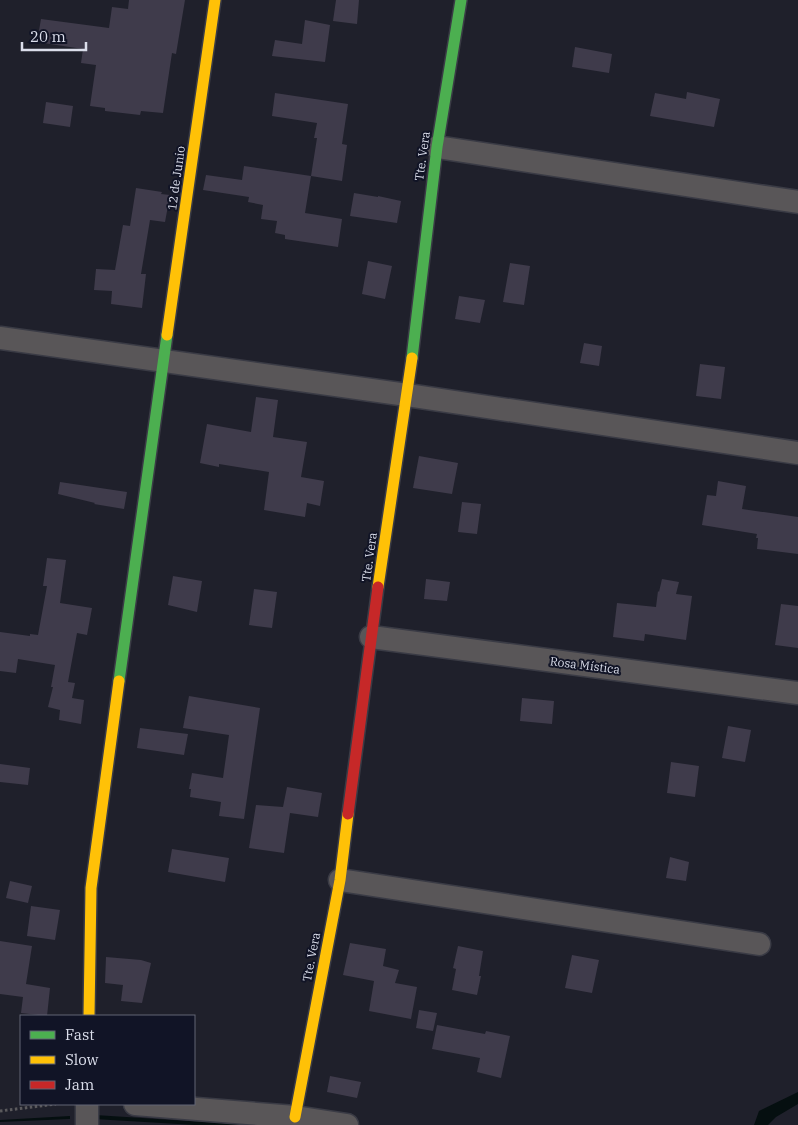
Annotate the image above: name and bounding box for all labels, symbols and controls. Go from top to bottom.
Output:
scale bar [22,20,86,52]
text: 20 m [30,27,66,46]
street label: Tte. Vera [411,130,433,182]
street label: 12 de Junio [164,145,188,211]
street label: Tte. Vera [358,531,380,583]
street label: Rosa Mística [549,653,621,677]
street label: Tte. Vera [299,931,323,983]
legend [20,1015,195,1105]
text: Fast [65,1025,95,1044]
text: Slow [65,1050,99,1069]
text: Jam [65,1075,94,1094]

